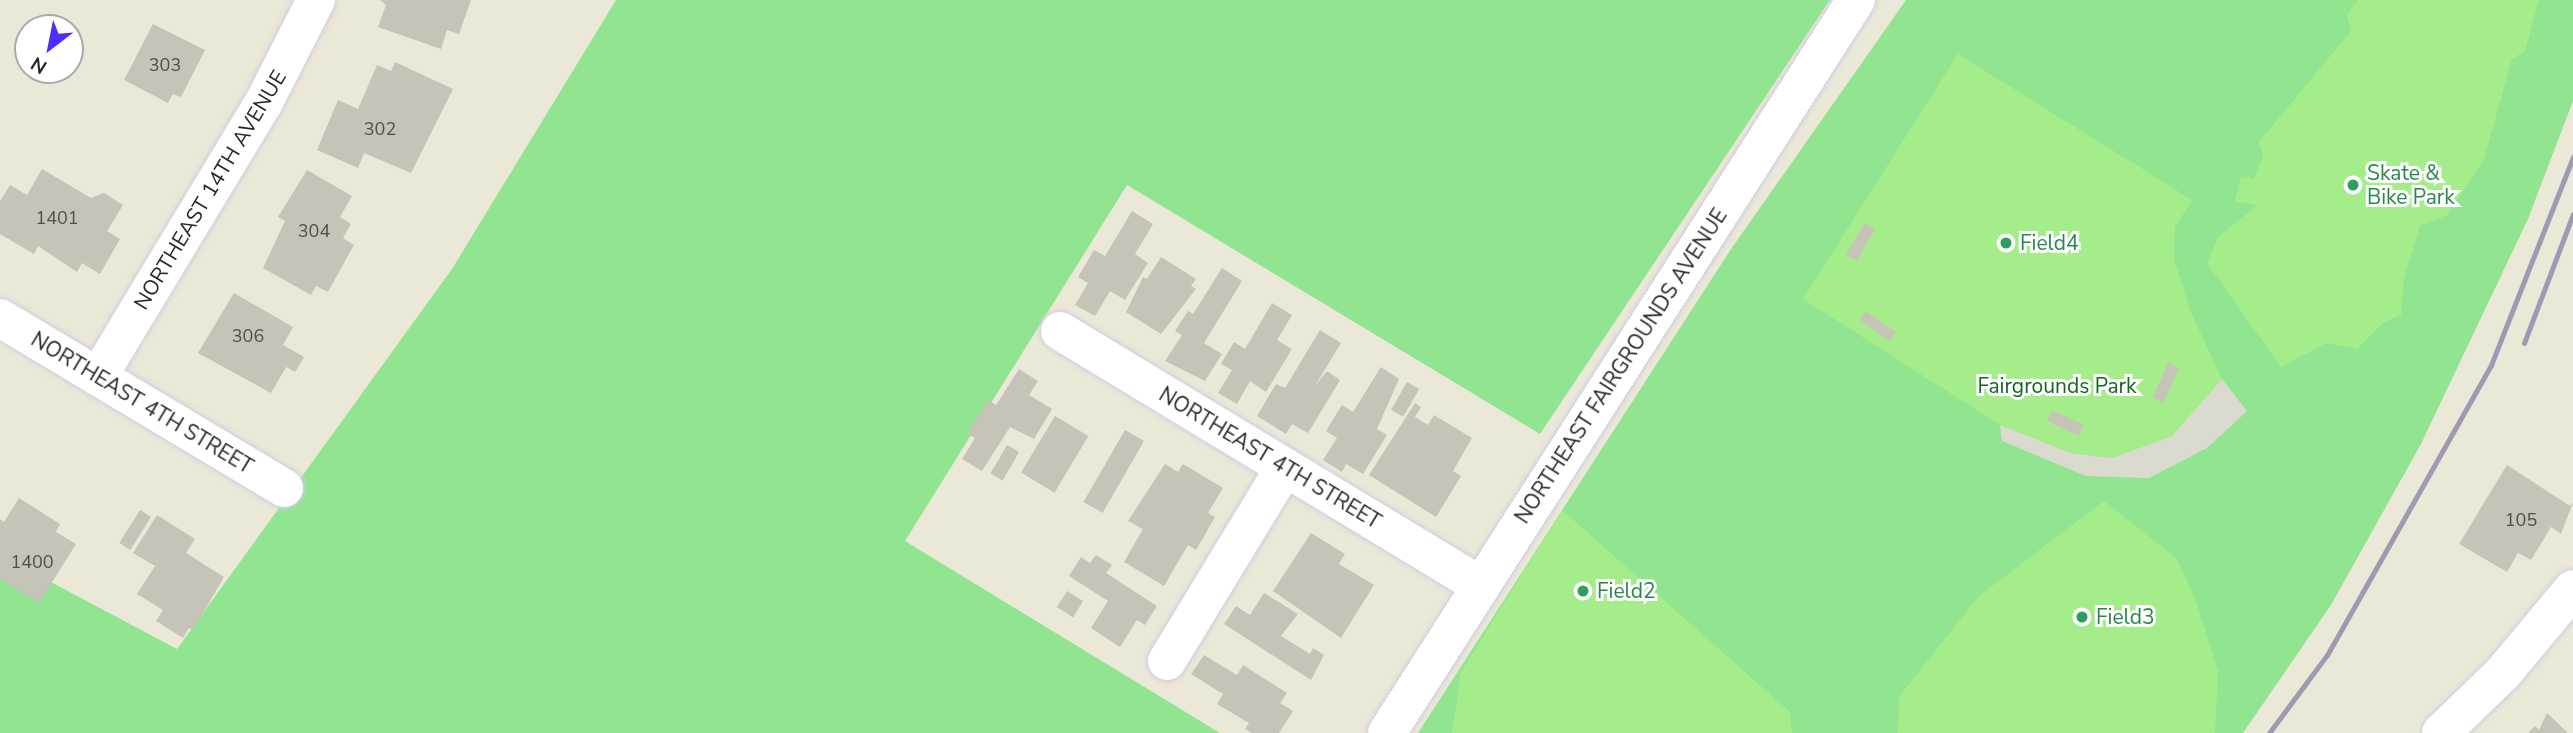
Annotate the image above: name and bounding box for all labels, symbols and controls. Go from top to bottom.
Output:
north arrow [14,14,84,84]
text: N [26,50,52,80]
house number: 303 [149,54,181,76]
street label: NORTHEAST 14TH AVENUE [128,66,292,314]
house number: 302 [364,118,396,140]
place label: Skate & Bike Park [2367,160,2455,210]
marker: Skate & Bike Park [2345,177,2361,193]
street label: NORTHEAST FAIRGROUNDS AVENUE [1510,204,1732,528]
house number: 1401 [35,207,79,229]
house number: 304 [298,220,330,242]
place label: Field4 [2020,230,2079,256]
marker: Field4 [1998,235,2014,251]
house number: 306 [232,325,264,347]
street label: NORTHEAST 4TH STREET [26,327,258,479]
park label: Fairgrounds Park [1977,373,2137,399]
street label: NORTHEAST 4TH STREET [1154,382,1386,534]
house number: 105 [2505,509,2537,531]
house number: 1400 [10,551,54,573]
place label: Field2 [1597,578,1656,604]
marker: Field2 [1575,583,1591,599]
place label: Field3 [2096,604,2155,630]
marker: Field3 [2074,609,2090,625]

